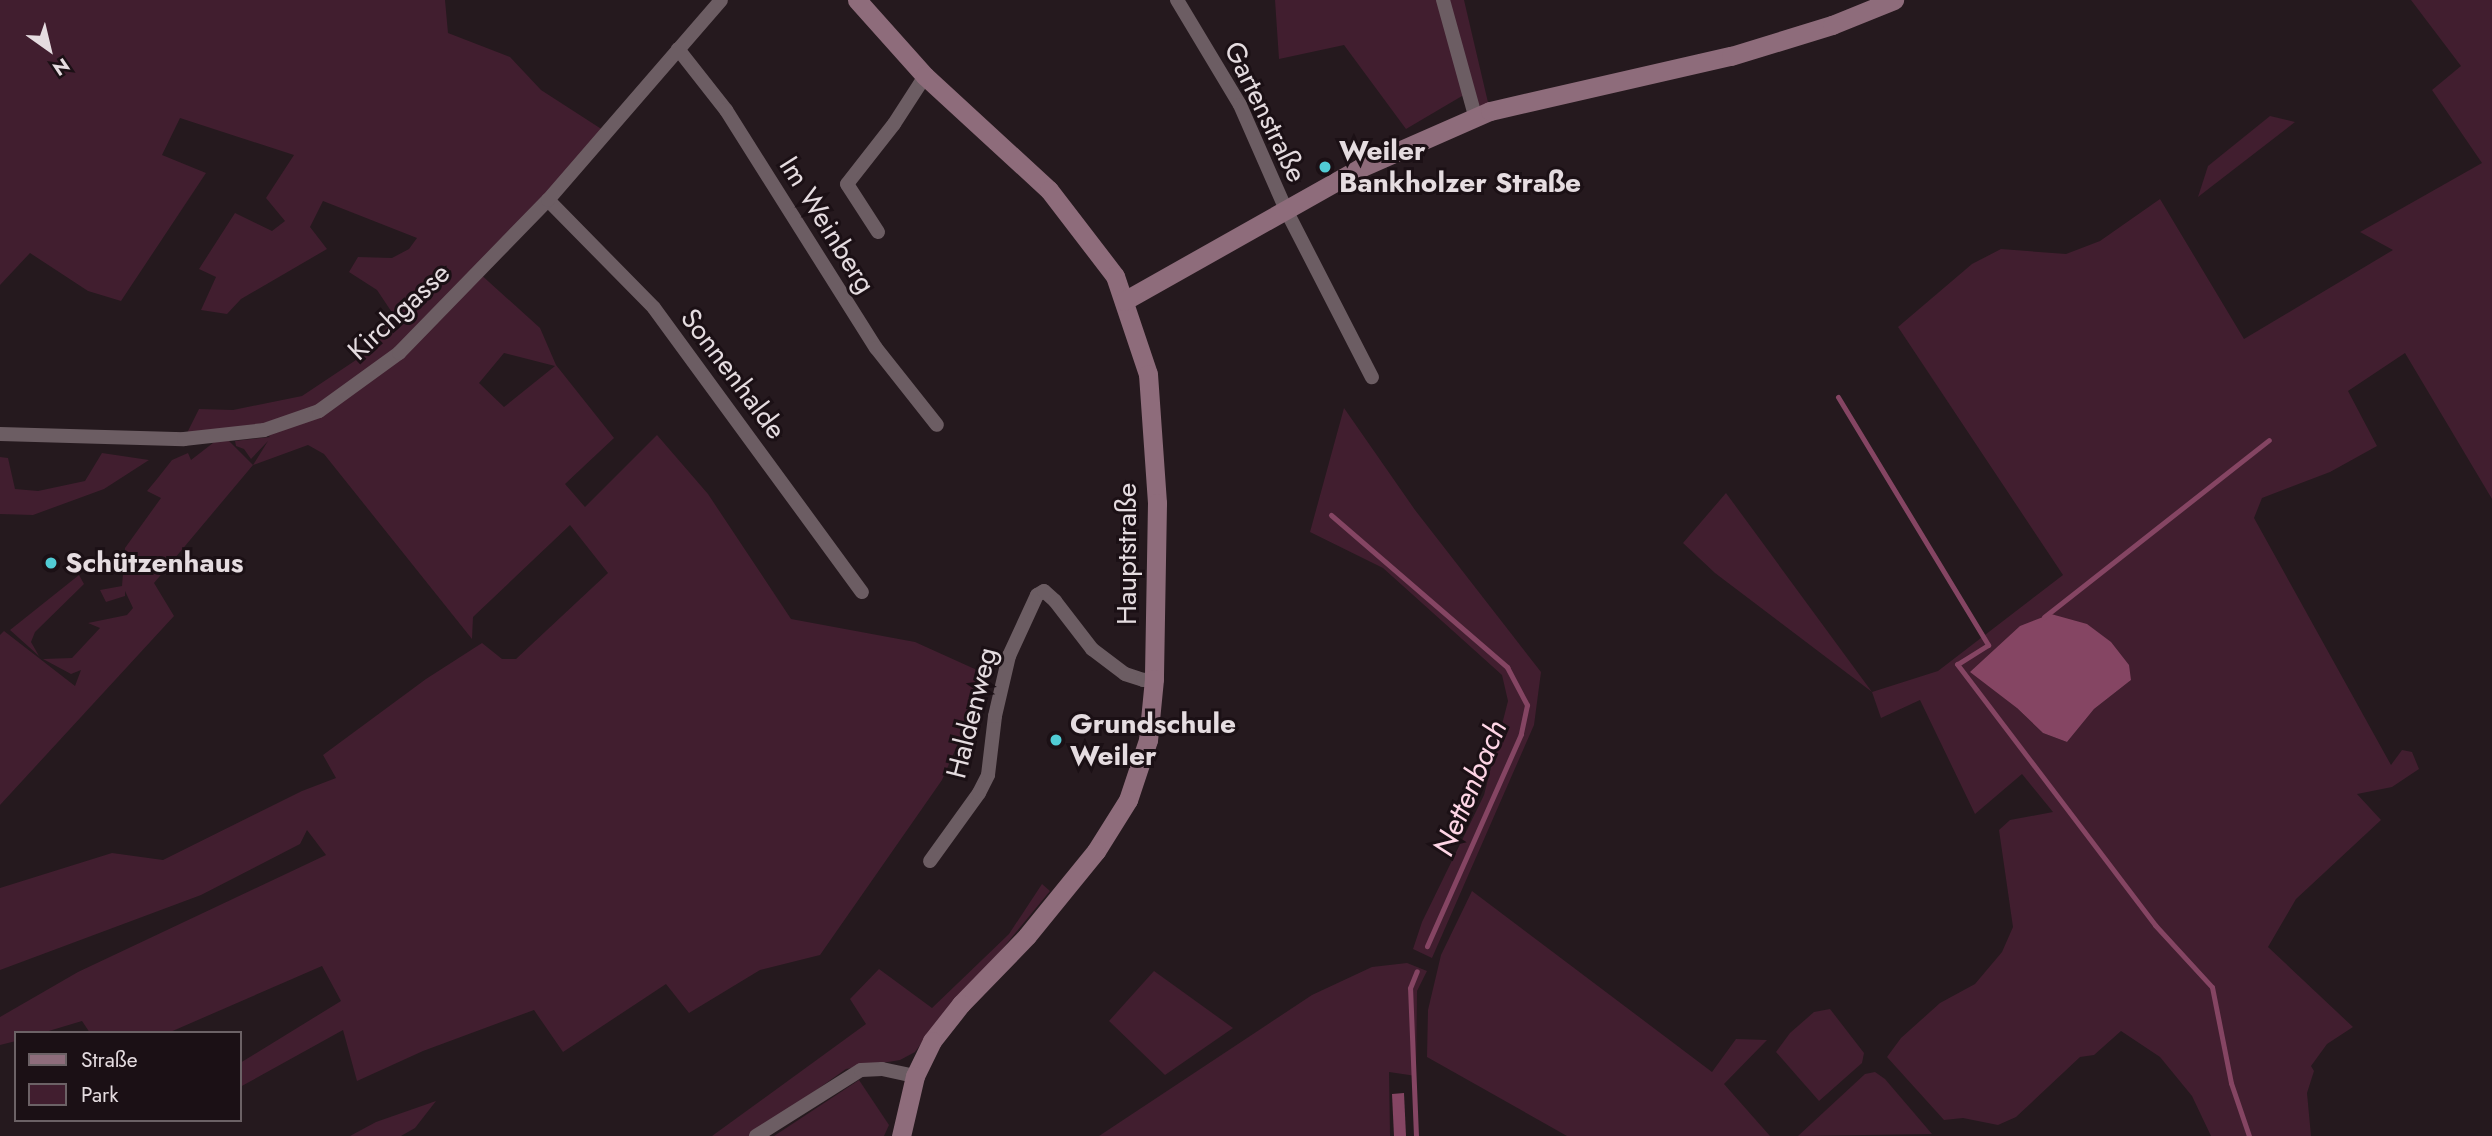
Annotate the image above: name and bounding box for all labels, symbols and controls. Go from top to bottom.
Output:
north arrow [14,14,84,84]
street label: Gartenstraße [1217,36,1313,188]
text: N [47,51,75,82]
place label: Weiler Bankholzer Straße [1339,134,1581,200]
street label: Im Weinberg [772,151,882,299]
marker: Weiler Bankholzer Straße [1317,159,1333,175]
street label: Kirchgasse [341,256,457,368]
street label: Sonnenhalde [673,302,793,446]
street label: Hauptstraße [1110,483,1144,625]
place label: Schützenhaus [65,546,243,580]
marker: Schützenhaus [43,555,59,571]
street label: Haldenweg [940,644,1004,782]
place label: Grundschule Weiler [1070,707,1236,773]
water label: Nettenbach [1425,715,1515,861]
marker: Grundschule Weiler [1048,732,1064,748]
legend [14,1031,242,1122]
text: Straße [81,1045,138,1075]
text: Park [81,1080,118,1110]

